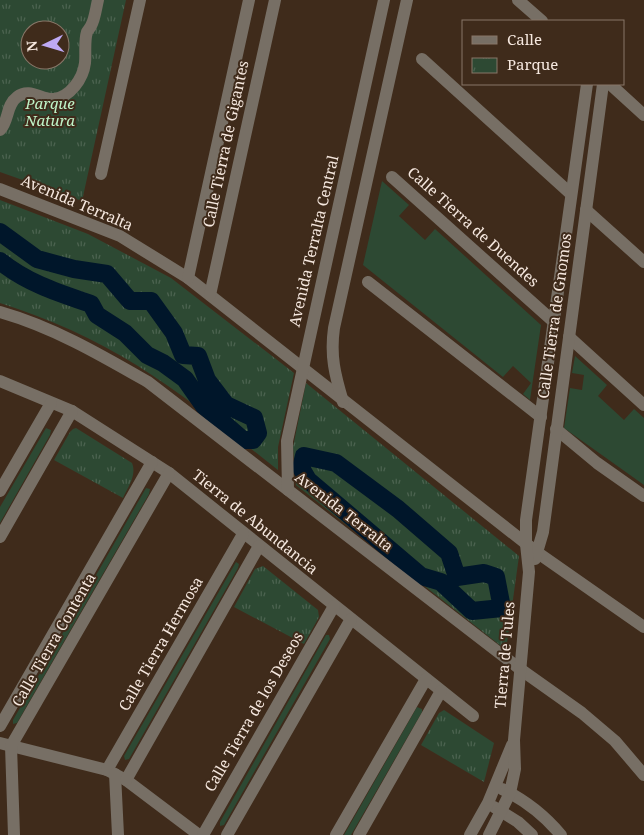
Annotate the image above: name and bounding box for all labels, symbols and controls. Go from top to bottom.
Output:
north arrow [20,20,70,70]
legend [462,20,624,85]
text: Calle [507,29,542,49]
text: N [22,40,41,53]
text: Parque [507,54,558,74]
street label: Calle Tierra de Gigantes [198,58,253,229]
park label: Parque Natura [24,93,75,130]
street label: Avenida Terralta Central [284,153,343,329]
street label: Calle Tierra de Duendes [404,162,544,291]
street label: Avenida Terralta [18,170,136,235]
street label: Calle Tierra de Gnomos [532,232,576,400]
street label: Tierra de Abundancia [189,464,323,578]
street label: Avenida Terralta [291,467,398,556]
street label: Calle Tierra Contenta [7,569,100,710]
street label: Calle Tierra Hermosa [113,573,207,714]
street label: Tierra de Tules [489,600,519,709]
street label: Calle Tierra de los Deseos [199,628,307,795]

